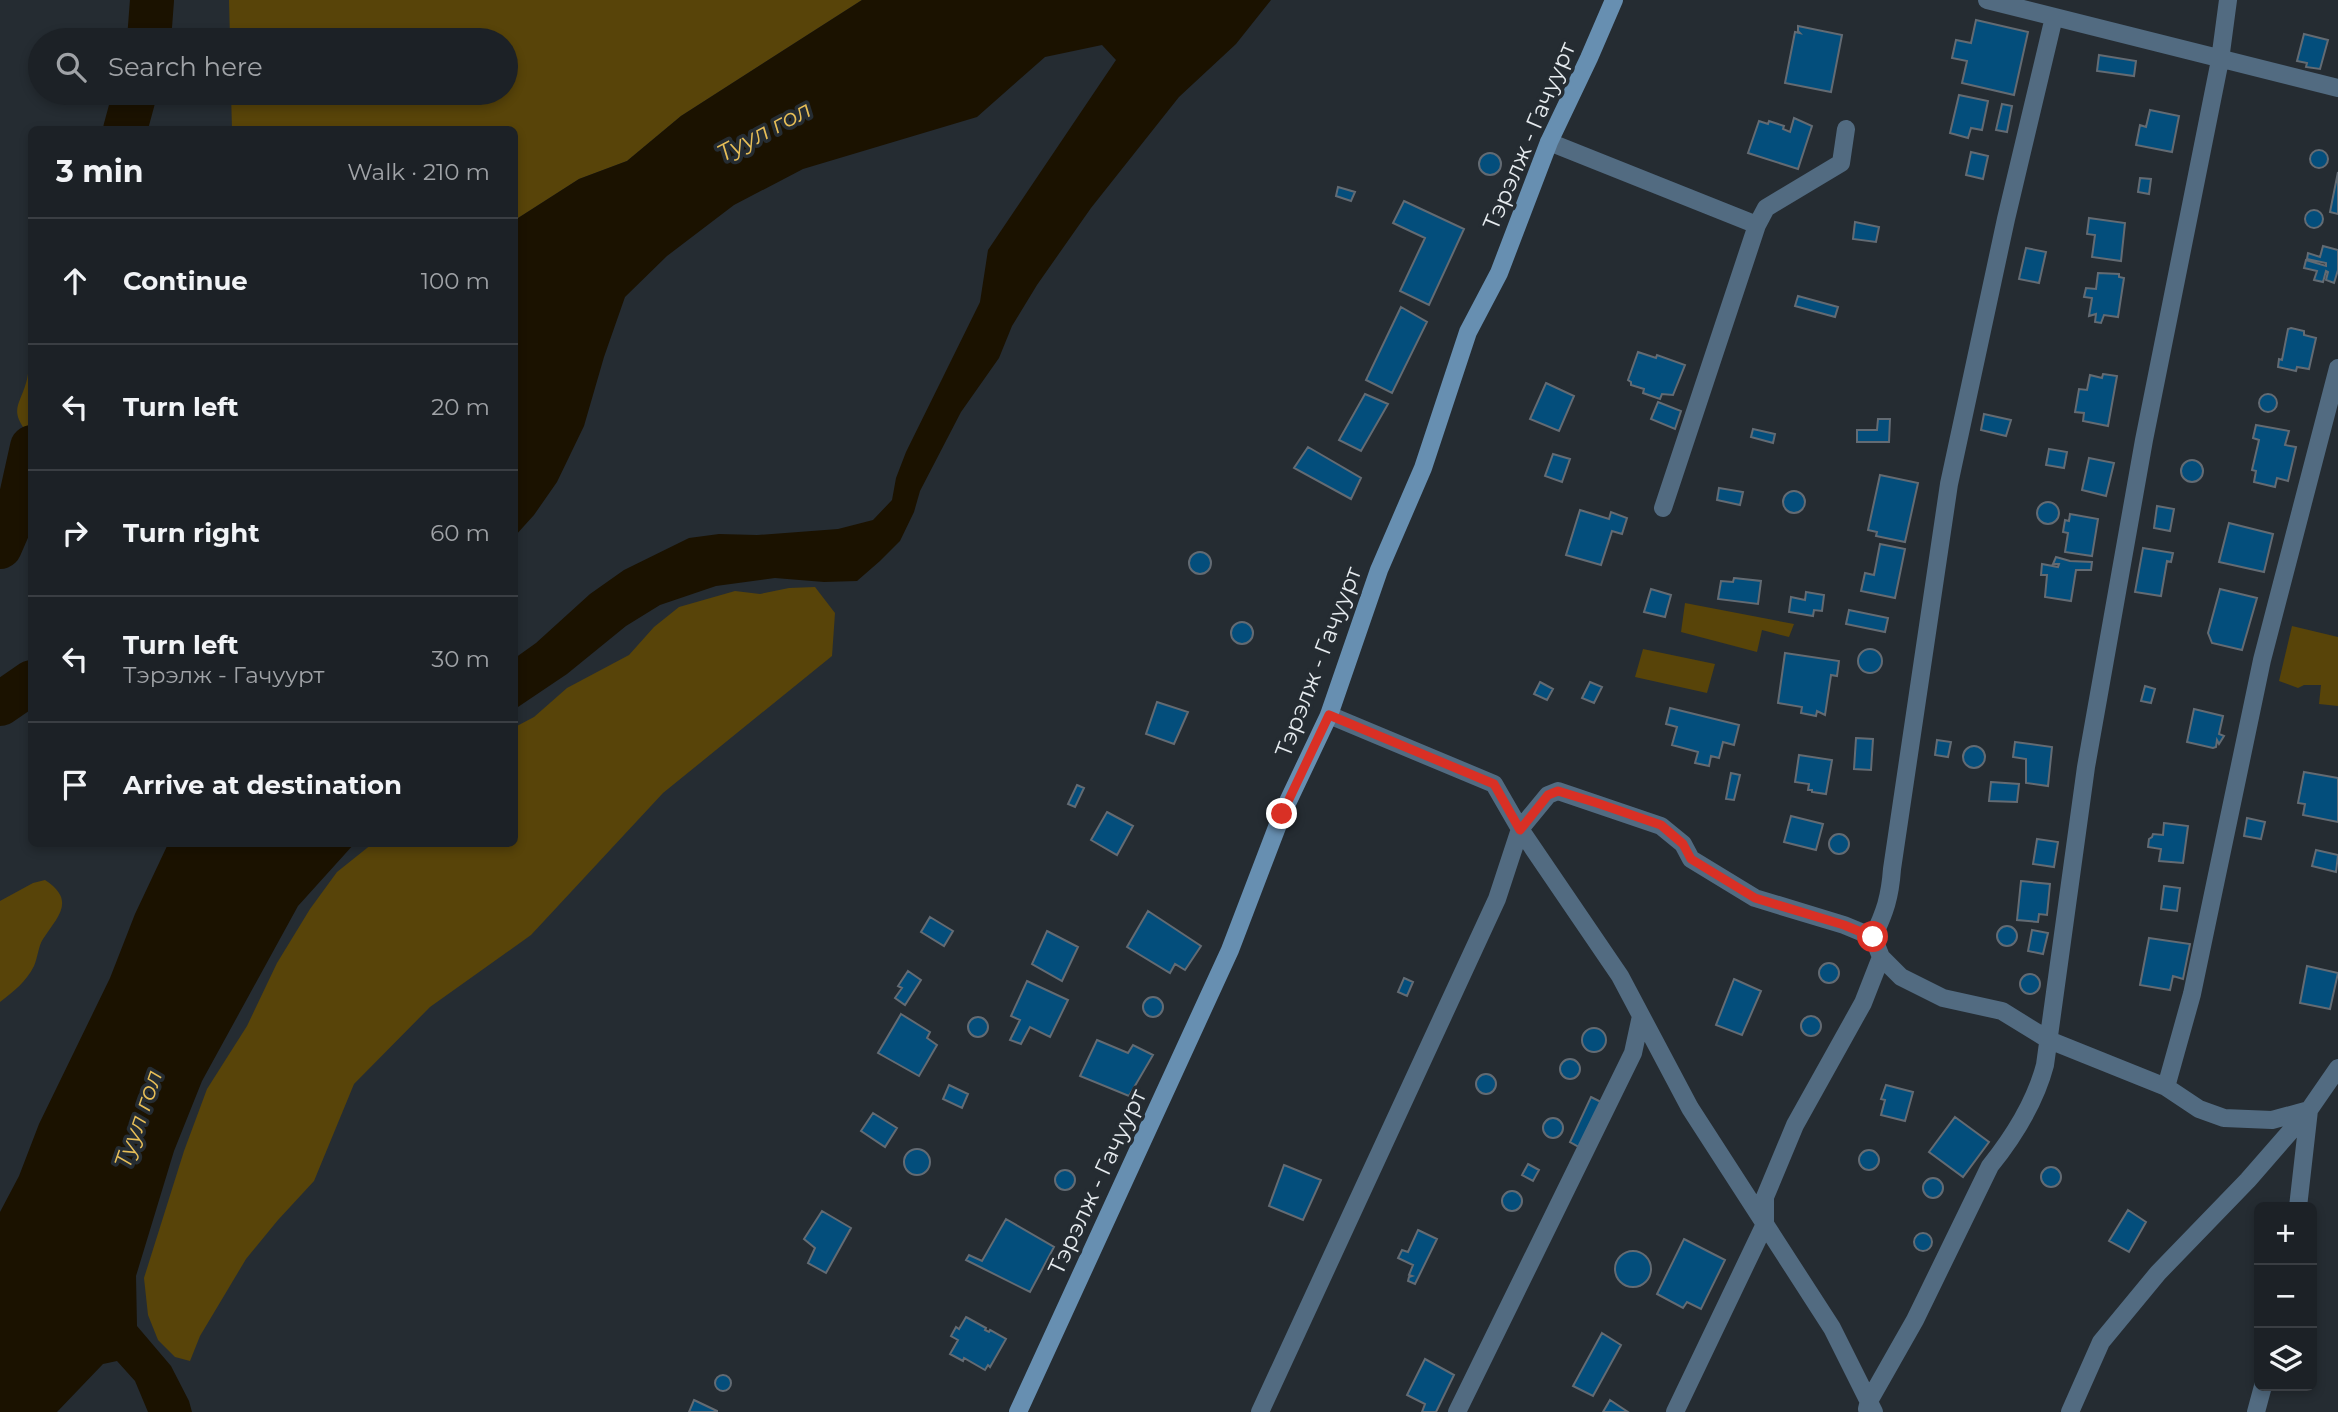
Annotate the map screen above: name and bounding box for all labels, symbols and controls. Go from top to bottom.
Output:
search box [28,28,518,105]
street label: Тэрэлж - Гачуурт [1477,38,1581,234]
icon: search [52,48,90,86]
text: Search here [108,51,263,83]
water label: Туул гол [712,94,816,168]
text: 3 min [56,153,143,190]
text: Walk · 210 m [347,158,490,186]
icon: ahead [56,262,94,300]
text: Continue [123,265,248,297]
text: 100 m [421,267,490,295]
icon: left [56,388,94,426]
text: Turn left [123,391,239,423]
text: 20 m [431,393,490,421]
icon: right [56,514,94,552]
text: Turn right [123,517,259,549]
text: 60 m [430,519,490,547]
street label: Тэрэлж - Гачуурт [1269,563,1367,761]
text: Turn left [123,629,239,661]
icon: left [56,640,94,678]
text: 30 m [431,645,490,673]
text: Тэрэлж - Гачуурт [123,661,324,689]
icon: arrive [56,766,94,804]
text: Arrive at destination [123,769,402,801]
route end [1266,798,1297,829]
route start [1857,921,1888,952]
water label: Туул гол [108,1066,168,1172]
street label: Тэрэлж - Гачуурт [1042,1085,1152,1279]
map controls [2254,1202,2317,1391]
button: + [2254,1202,2317,1265]
button: − [2254,1265,2317,1328]
button: layers [2254,1328,2317,1391]

